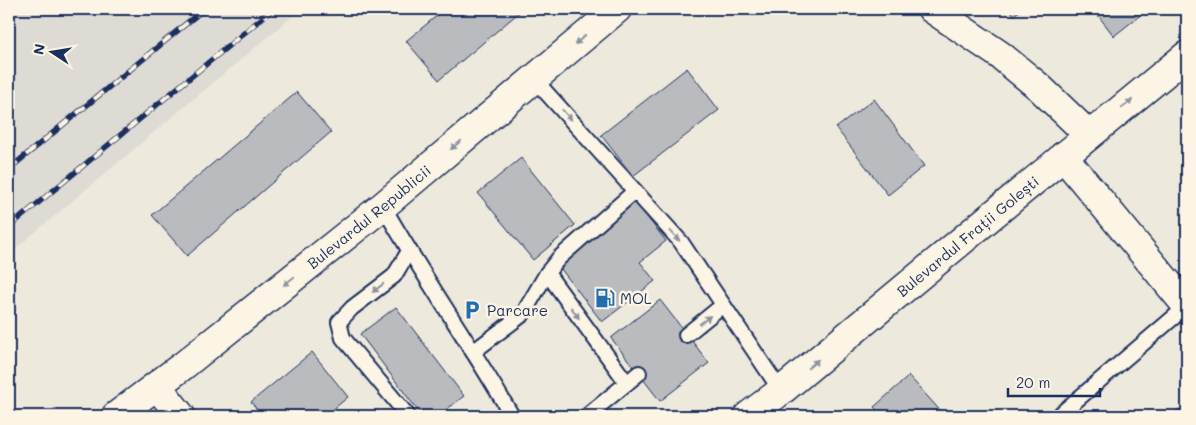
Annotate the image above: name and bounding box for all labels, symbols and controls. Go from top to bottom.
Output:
north arrow [28,28,78,78]
one-way arrow [574,34,586,45]
text: N [28,42,49,56]
one-way arrow [1120,99,1133,110]
one-way arrow [561,109,572,122]
one-way arrow [449,139,462,150]
street label: Bulevardul Republicii [303,160,435,273]
street label: Bulevardul Frații Golești [892,171,1043,301]
one-way arrow [669,230,680,242]
one-way arrow [283,275,296,286]
one-way arrow [371,283,385,293]
fuel station icon: MOL [594,287,616,309]
place label: MOL [620,288,652,308]
parking icon: Parcare [461,299,483,321]
place label: Parcare [487,300,548,320]
one-way arrow [570,306,581,319]
one-way arrow [698,314,711,325]
one-way arrow [807,358,820,369]
scale bar [1008,365,1101,397]
text: 20 m [1016,372,1050,392]

